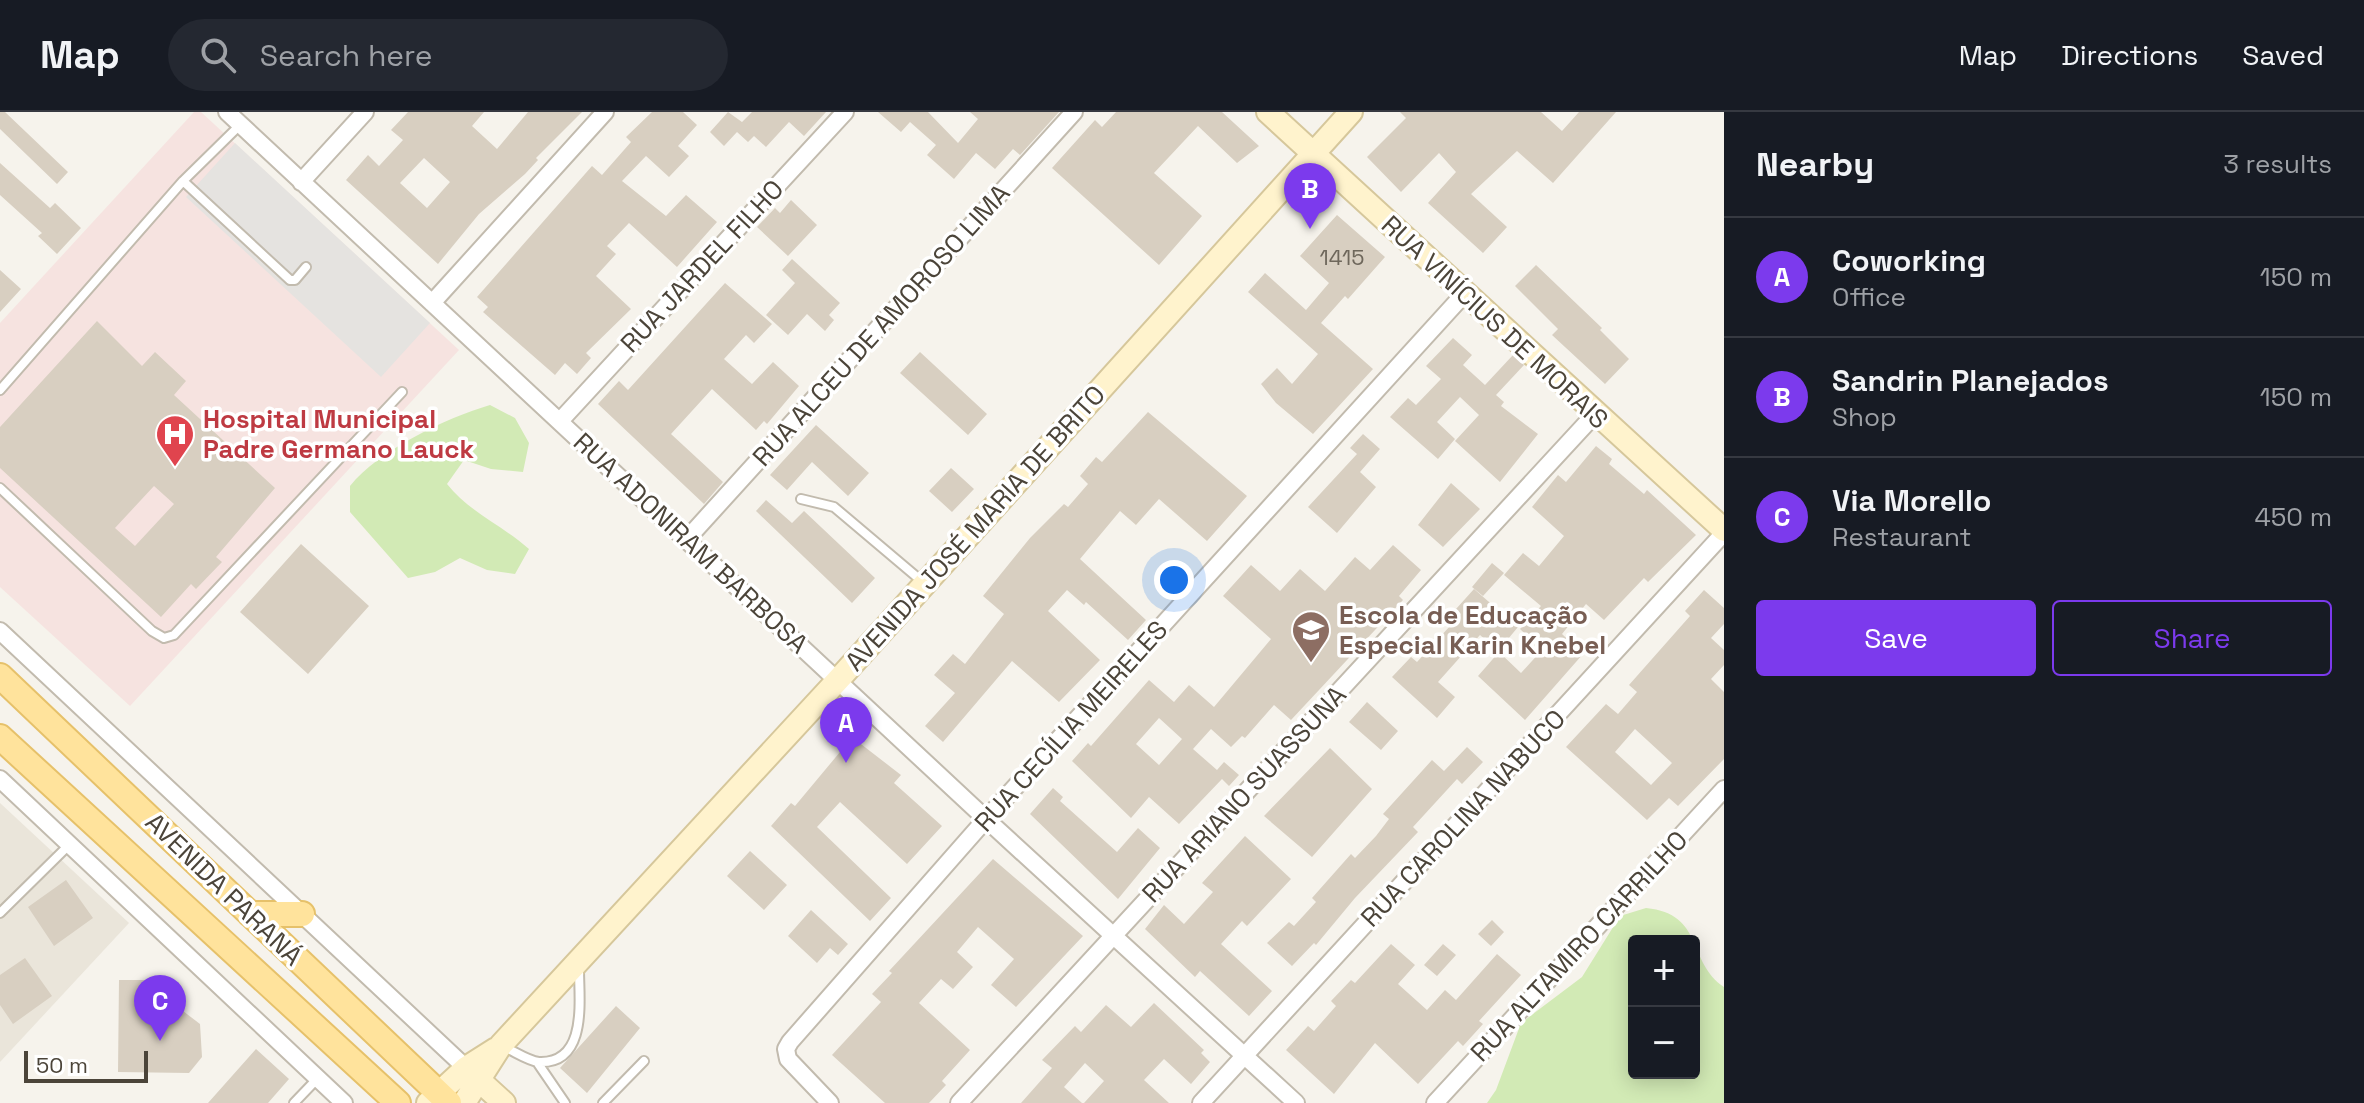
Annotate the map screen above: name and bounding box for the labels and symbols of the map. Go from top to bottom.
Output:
pin: B [1284,163,1336,229]
street label: RUA JARDEL FILHO [613,172,791,360]
street label: RUA ALCEU DE AMOROSO LIMA [745,177,1017,473]
street label: RUA VINÍCIUS DE MORAIS [1374,208,1616,436]
house number: 1415 [1320,243,1364,271]
street label: AVENIDA JOSÉ MARIA DE BRITO [837,378,1113,678]
place label: Hospital Municipal Padre Germano Lauck [203,402,475,466]
hospital icon: Hospital Municipal Padre Germano Lauck [154,413,196,468]
street label: RUA ADONIRAM BARBOSA [566,425,816,661]
your location [1154,560,1194,600]
place label: Escola de Educação Especial Karin Knebel [1339,598,1606,662]
school or university icon: Escola de Educação Especial Karin Knebel [1290,609,1332,664]
street label: RUA CECÍLIA MEIRELES [967,613,1175,839]
street label: RUA ARIANO SUASSUNA [1135,678,1353,910]
pin: A [820,697,872,763]
street label: RUA CAROLINA NABUCO [1353,702,1573,934]
street label: AVENIDA PARANÁ [138,805,310,973]
street label: RUA ALTAMIRO CARRILHO [1463,823,1695,1069]
pin: C [134,975,186,1041]
scale bar [24,1047,148,1083]

